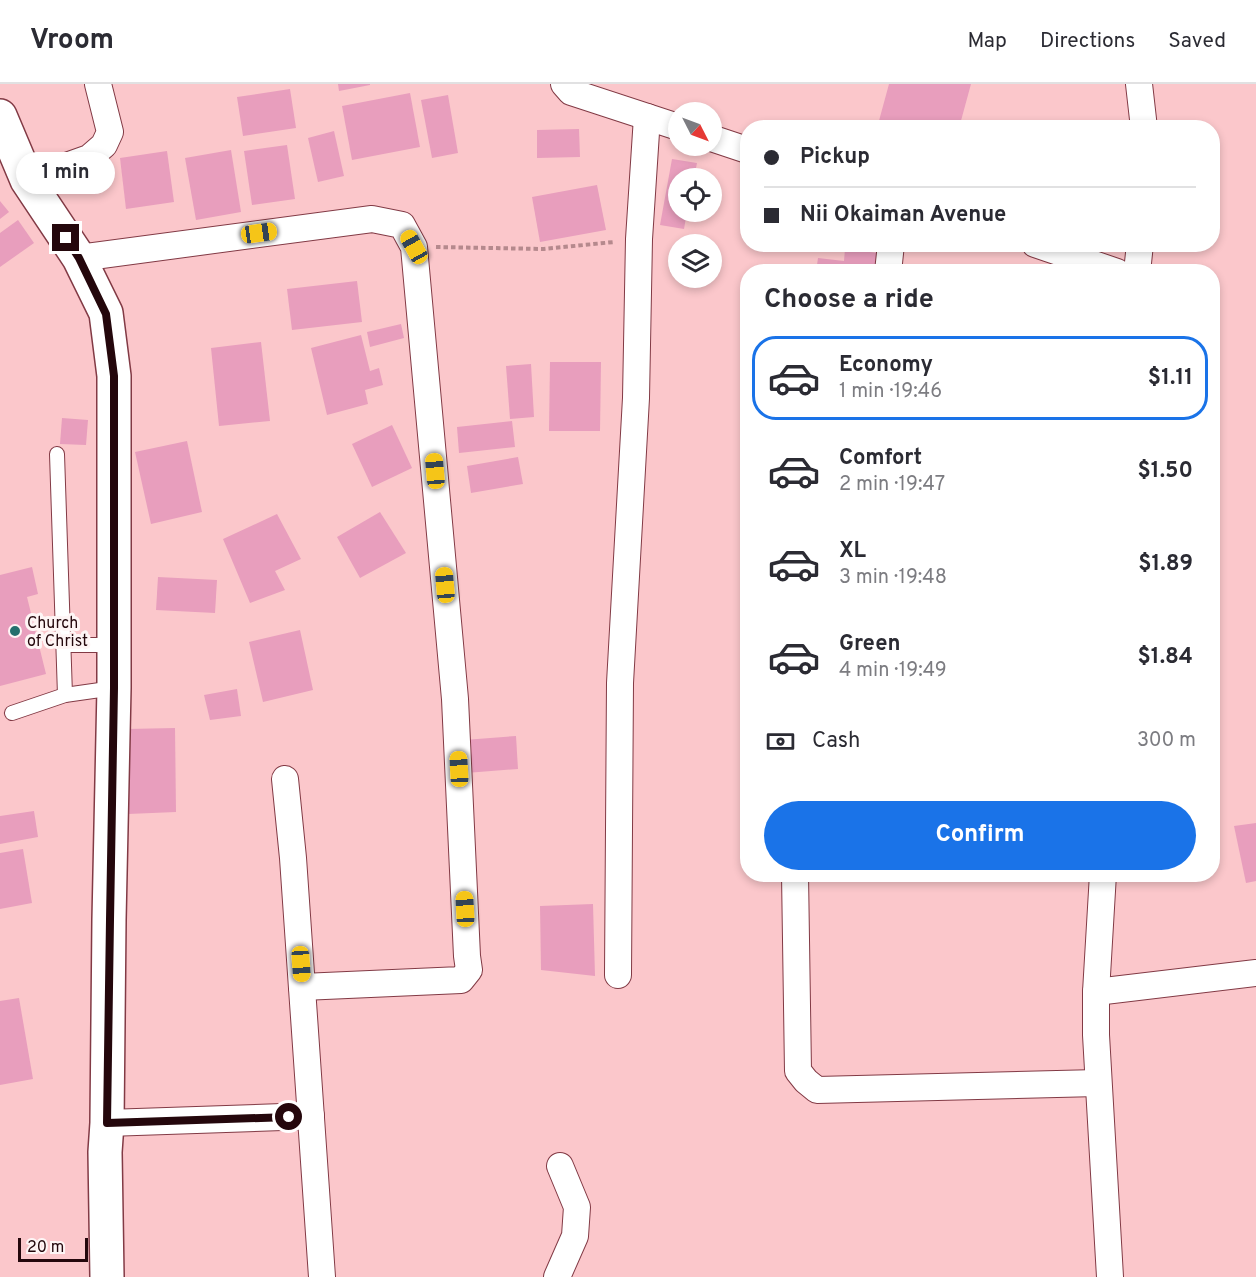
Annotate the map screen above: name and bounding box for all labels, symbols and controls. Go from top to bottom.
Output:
text: Vroom [30,23,114,59]
text: Map [967,28,1007,55]
text: Directions [1040,28,1135,55]
text: Saved [1168,28,1226,55]
north arrow [668,102,722,156]
map controls [668,102,722,288]
text: Pickup [800,144,870,171]
callout: 1 min [16,151,116,193]
text: 1 min [41,160,90,186]
button: locate [668,168,722,222]
text: Nii Okaiman Avenue [800,202,1006,229]
car [240,222,278,244]
route end [52,224,79,251]
car [397,227,431,267]
button: layers [668,234,722,288]
text: Choose a ride [764,283,934,317]
icon: car [767,351,821,405]
text: Economy [839,352,933,379]
text: $1.11 [1148,365,1193,392]
text: 1 min · 19:46 [839,379,942,405]
icon: car [767,444,821,498]
text: Comfort [839,445,922,472]
car [424,452,446,490]
text: $1.50 [1138,458,1193,485]
text: 2 min · 19:47 [839,472,945,498]
icon: car [767,537,821,591]
text: XL [839,538,866,565]
text: $1.89 [1138,551,1193,578]
text: 3 min · 19:48 [839,565,947,591]
car [434,566,456,604]
place label: Church of Christ [27,614,88,652]
marker: Church of Christ [8,624,22,638]
icon: car [767,630,821,684]
text: Green [839,631,901,658]
text: $1.84 [1137,644,1193,671]
text: 4 min · 19:49 [839,658,947,684]
icon: cash [764,725,797,758]
text: Cash [812,728,861,755]
text: 300 m [1137,728,1196,754]
car [449,751,469,787]
button: Confirm [764,801,1196,870]
car [455,891,475,927]
car [291,945,311,983]
route start [275,1103,302,1130]
scale bar [18,1235,88,1262]
text: 20 m [27,1238,64,1258]

